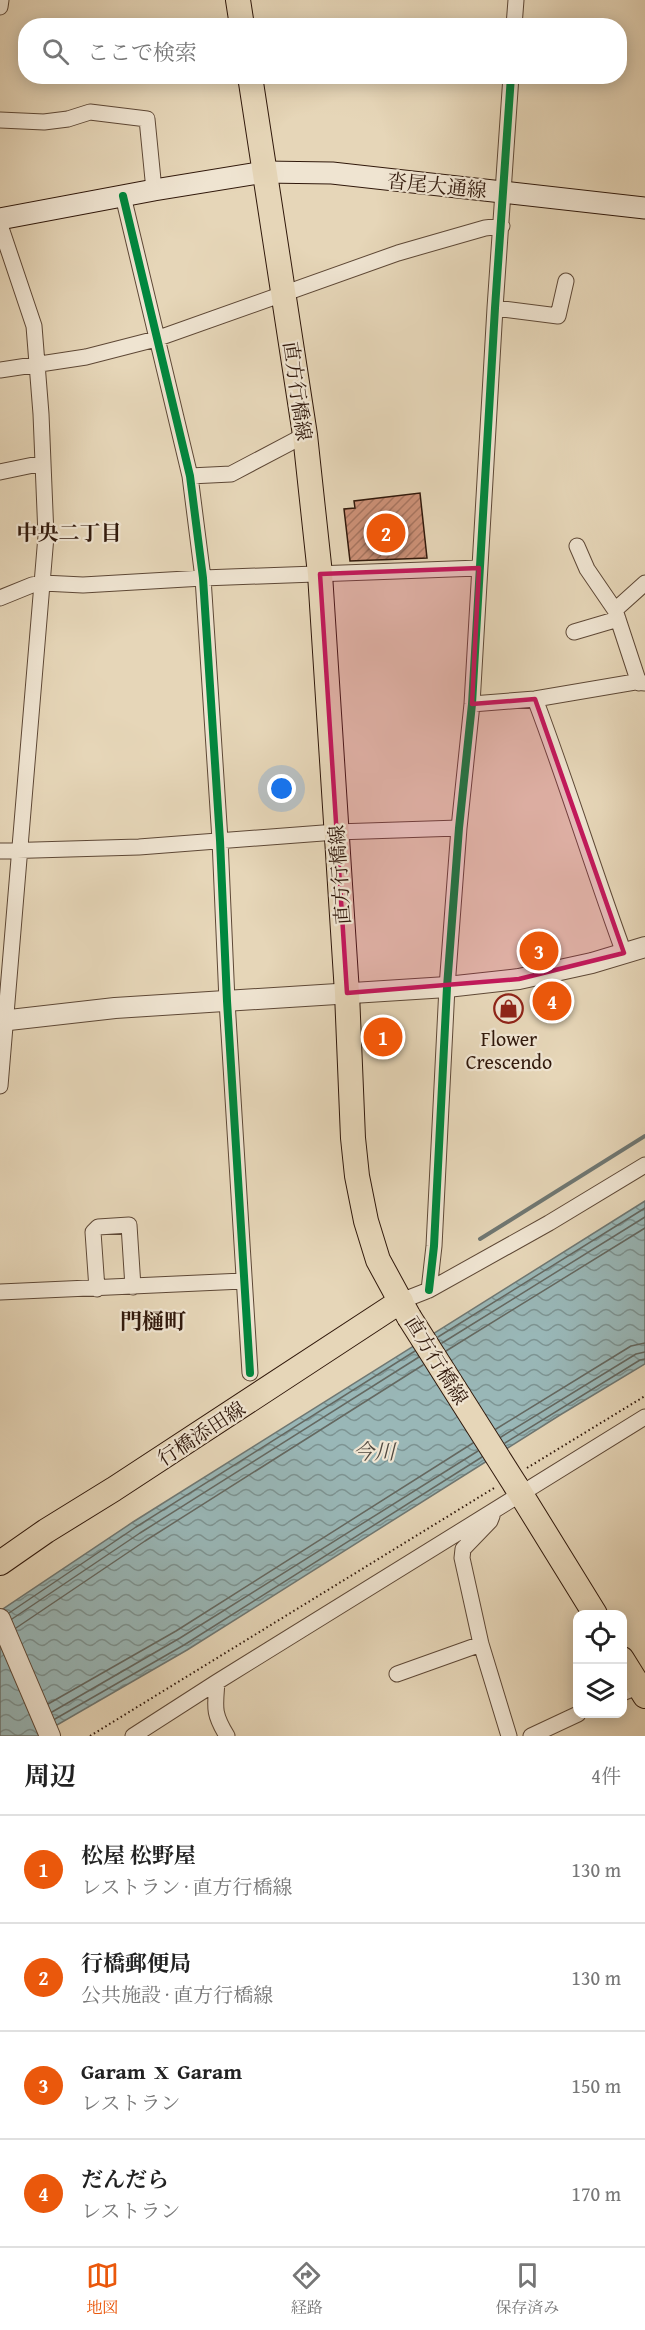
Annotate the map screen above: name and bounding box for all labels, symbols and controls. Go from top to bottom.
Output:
search box [18,18,627,84]
icon: search [39,35,72,68]
text: ここで検索 [87,36,197,68]
street label: 沓尾大通線 [386,165,488,205]
street label: 直方行橋線 [277,339,319,443]
pin: 2 [366,510,406,556]
district label: 中央二丁目 [17,517,122,548]
your location [267,774,296,803]
street label: 直方行橋線 [321,824,357,926]
pin: 3 [520,928,558,974]
pin: 4 [532,978,572,1024]
shop icon: Flower Crescendo [493,992,525,1024]
pin: 1 [364,1014,403,1060]
place label: Flower Crescendo [466,1024,552,1076]
district label: 門樋町 [120,1305,186,1337]
street label: 直方行橋線 [398,1310,476,1410]
street label: 行橋添田線 [151,1394,251,1472]
water label: 今川 [353,1436,397,1467]
map controls [573,1610,627,1718]
button: locate [573,1610,627,1664]
button: layers [573,1664,627,1718]
text: 周辺 [24,1756,76,1795]
text: 4件 [591,1761,621,1790]
text: 松屋 松野屋 [81,1839,196,1871]
text: 1 [38,1855,49,1884]
text: 130 m [571,1855,621,1884]
text: レストラン · 直方行橋線 [81,1872,293,1901]
text: 行橋郵便局 [81,1947,191,1979]
text: 2 [38,1963,49,1992]
text: 130 m [571,1963,621,1992]
text: 公共施設 · 直方行橋線 [81,1980,273,2009]
text: Garam ｘ Garam [81,2055,242,2087]
text: 3 [38,2071,49,2100]
text: 150 m [571,2071,621,2100]
text: レストラン [81,2088,180,2117]
text: だんだら [81,2163,169,2195]
text: 4 [38,2179,49,2208]
text: 170 m [571,2179,621,2208]
text: レストラン [81,2196,180,2225]
tab: 地図 [86,2259,119,2319]
tab: 経路 [290,2259,323,2319]
tab: 保存済み [495,2259,559,2319]

